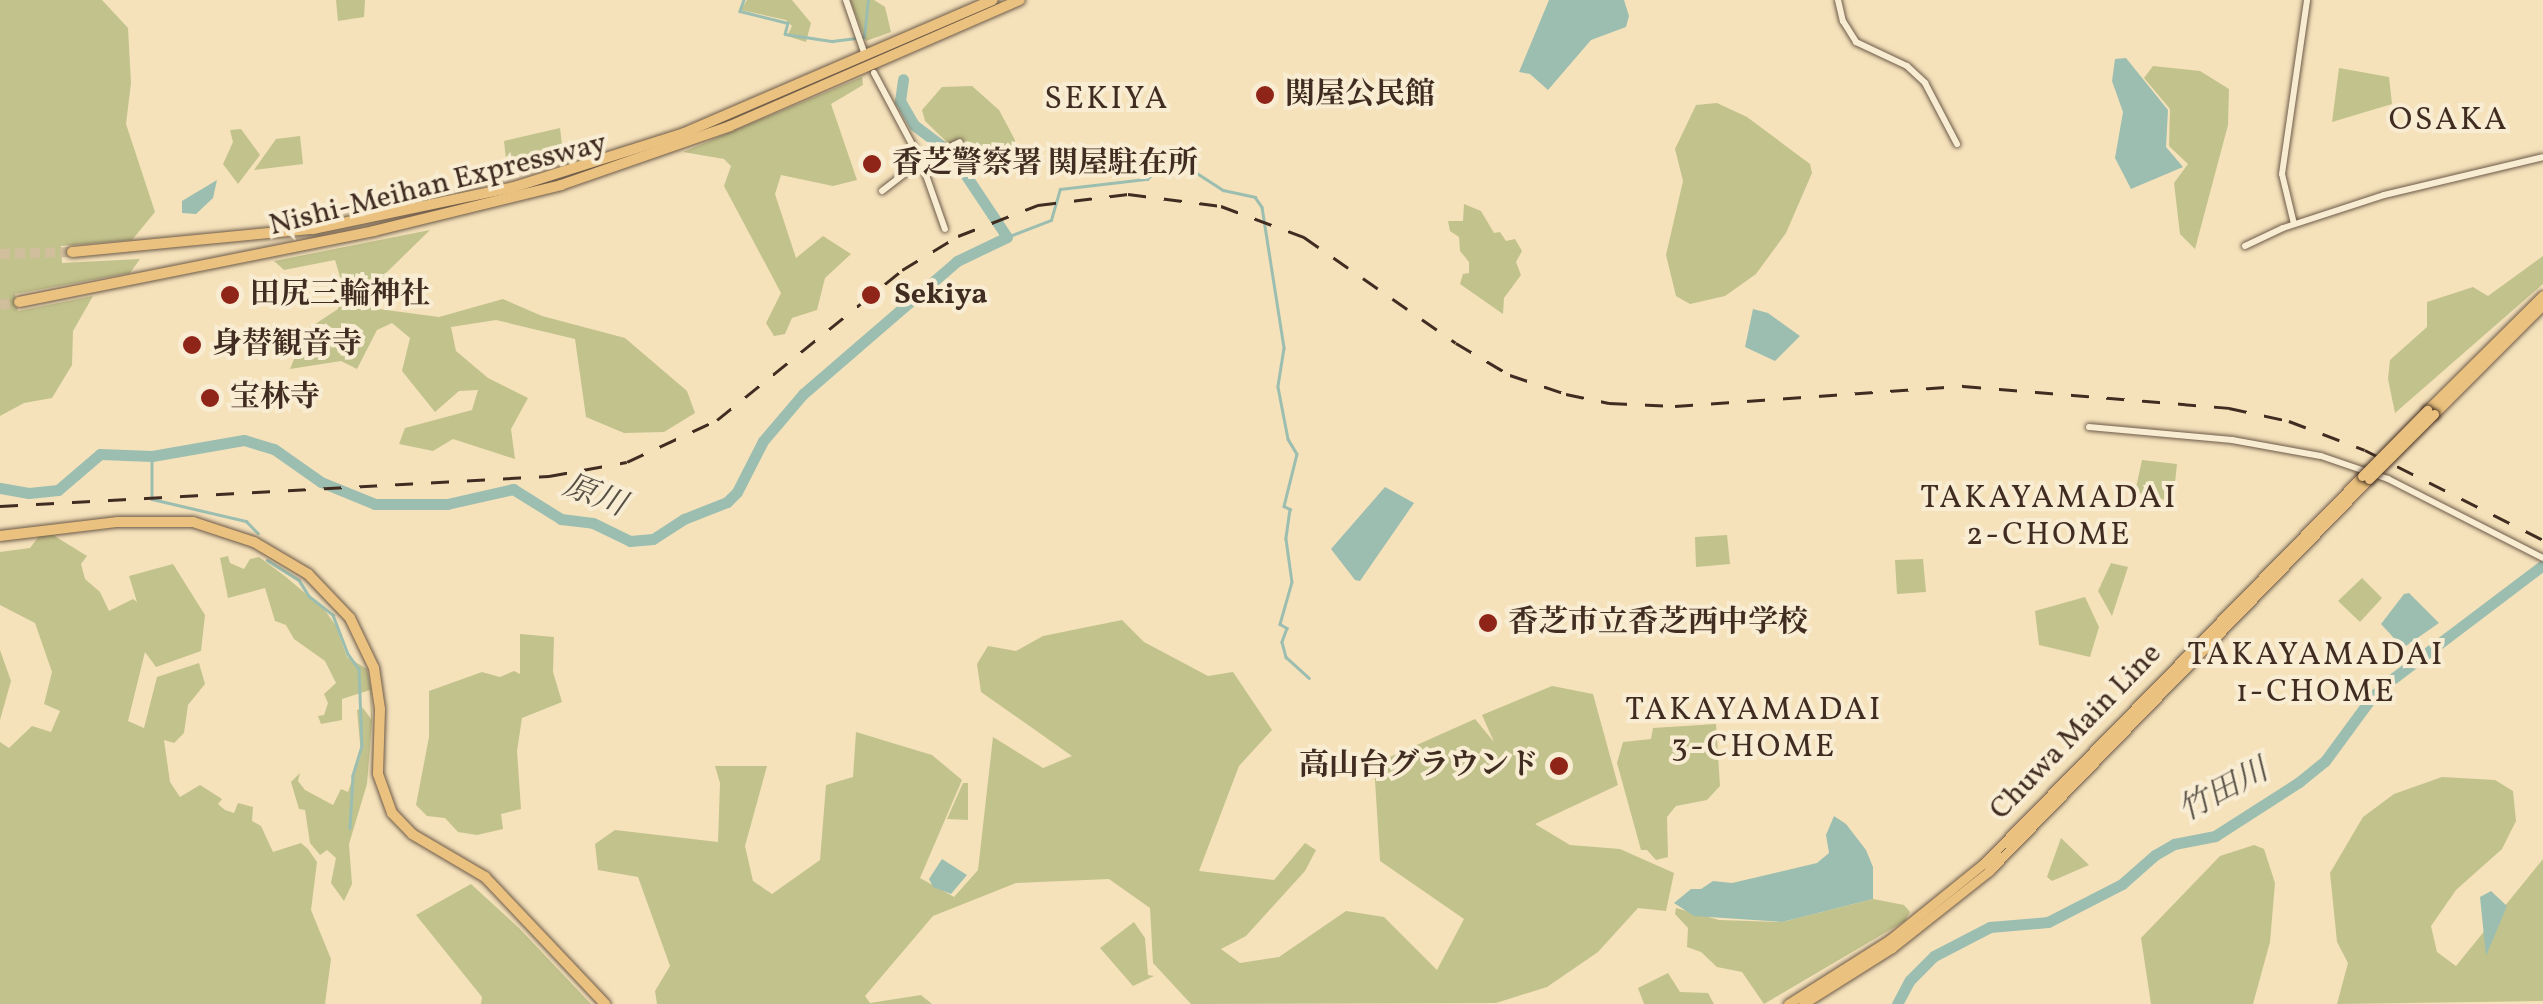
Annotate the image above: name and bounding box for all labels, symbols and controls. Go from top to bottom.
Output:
place label: 関屋公民館 [1285,77,1435,113]
district label: SEKIYA [1044,81,1170,119]
marker: 関屋公民館 [1254,84,1276,106]
district label: OSAKA [2389,102,2509,140]
street label: Nishi-Meihan Expressway [266,126,610,244]
place label: 香芝警察署 関屋駐在所 [892,146,1198,182]
marker: 香芝警察署 関屋駐在所 [861,153,883,175]
place label: 田尻三輪神社 [250,277,430,313]
place label: Sekiya [894,277,988,313]
marker: Sekiya [858,282,884,308]
marker: 田尻三輪神社 [219,284,241,306]
place label: 身替観音寺 [212,327,362,363]
marker: 身替観音寺 [181,334,203,356]
place label: 宝林寺 [230,380,320,416]
marker: 宝林寺 [199,387,221,409]
water label: 原川 [557,468,631,526]
district label: TAKAYAMADAI 2-CHOME [1920,481,2178,556]
place label: 香芝市立香芝西中学校 [1508,605,1808,641]
marker: 香芝市立香芝西中学校 [1477,612,1499,634]
street label: Chuwa Main Line [1983,636,2169,828]
district label: TAKAYAMADAI 1-CHOME [2187,638,2445,713]
district label: TAKAYAMADAI 3-CHOME [1625,693,1883,768]
place label: 高山台グラウンド [1299,748,1539,784]
water label: 竹田川 [2173,753,2275,831]
marker: 高山台グラウンド [1548,755,1570,777]

